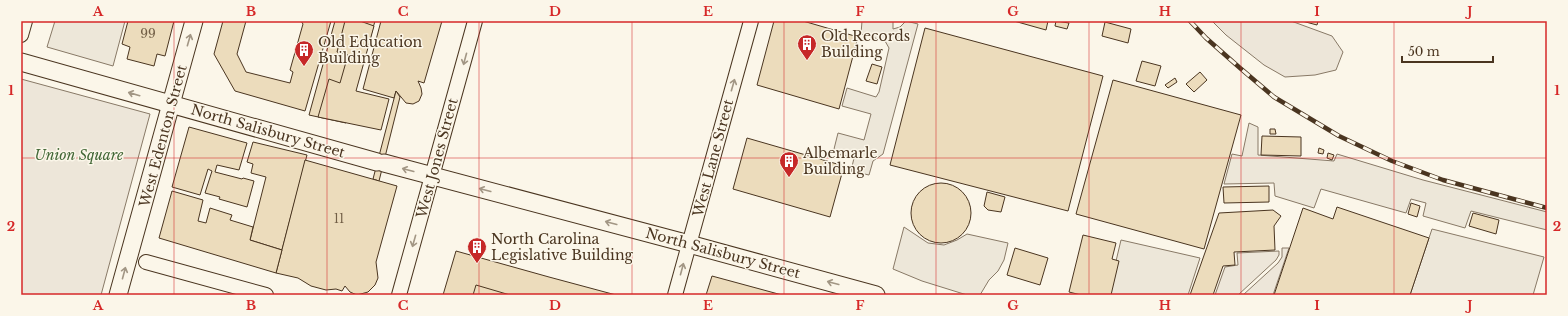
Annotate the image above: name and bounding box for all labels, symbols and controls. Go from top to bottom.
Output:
text: A [92,3,104,20]
text: B [246,3,256,20]
text: C [398,3,409,20]
text: D [549,3,561,20]
text: E [703,3,713,20]
text: F [856,3,865,20]
text: G [1007,3,1019,20]
text: H [1159,3,1171,20]
text: I [1314,3,1320,20]
text: J [1464,3,1473,20]
house number: 99 [140,26,156,41]
place label: Old Records Building [821,27,910,61]
one-way arrow [186,33,193,46]
place label: Old Education Building [318,33,423,67]
building icon: Old Records Building [796,33,818,61]
scale bar [1402,38,1493,64]
building icon: Old Education Building [293,39,315,67]
text: 50 m [1408,44,1440,59]
one-way arrow [460,52,468,65]
street label: West Edenton Street [135,62,191,210]
one-way arrow [730,78,737,91]
text: 1 [8,82,14,99]
text: 1 [1554,82,1560,99]
one-way arrow [127,90,140,97]
street label: West Jones Street [412,95,462,221]
street label: West Lane Street [688,97,738,220]
street label: North Salisbury Street [189,100,348,162]
place label: Albemarle Building [802,144,878,178]
park label: Union Square [35,146,124,164]
building icon: Albemarle Building [778,150,800,178]
one-way arrow [402,166,415,173]
one-way arrow [479,186,492,193]
house number: 11 [334,211,344,226]
text: 2 [7,218,15,235]
text: 2 [1553,218,1561,235]
one-way arrow [605,219,618,226]
street label: North Salisbury Street [644,224,803,282]
place label: North Carolina Legislative Building [491,230,634,264]
one-way arrow [410,234,417,247]
building icon: North Carolina Legislative Building [466,236,488,264]
one-way arrow [679,263,686,276]
one-way arrow [121,267,129,280]
one-way arrow [827,279,840,286]
text: A [92,297,104,314]
text: B [246,297,256,314]
text: C [398,297,409,314]
text: D [549,297,561,314]
text: E [703,297,713,314]
text: F [856,297,865,314]
text: G [1007,297,1019,314]
text: H [1159,297,1171,314]
text: I [1314,297,1320,314]
text: J [1464,297,1473,314]

